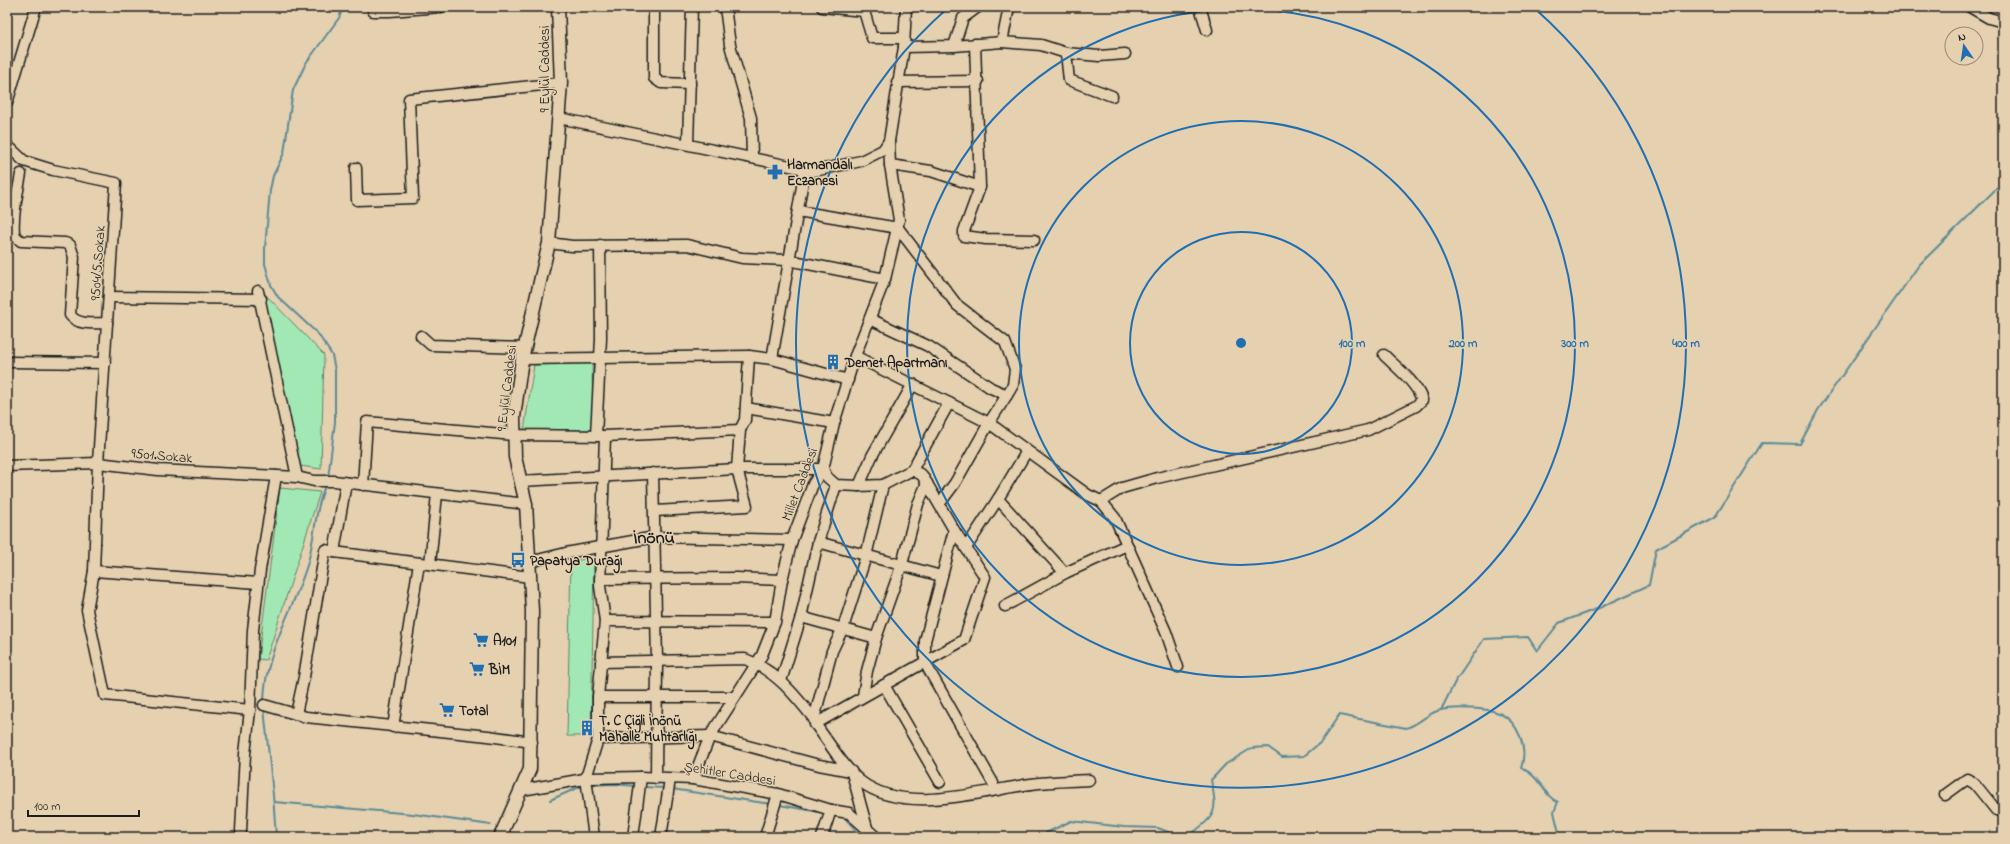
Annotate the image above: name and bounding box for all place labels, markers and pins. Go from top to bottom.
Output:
place label: Harmandalı Eczanesi [787,155,853,192]
pharmacy icon: Harmandalı Eczanesi [766,163,784,181]
centre of rings [1234,336,1248,350]
building icon: Demet Apartmanı [824,353,842,371]
place label: Demet Apartmanı [844,353,948,374]
bus stop icon: Papatya Durağı [509,551,527,569]
place label: Papatya Durağı [530,551,623,574]
supermarket icon: A101 [472,631,490,649]
place label: A101 [493,631,517,652]
supermarket icon: BİM [468,660,486,678]
place label: BİM [488,660,510,681]
supermarket icon: Total [438,701,456,719]
place label: Total [459,701,489,722]
place label: T. C Çiğli İnönü Mahalle Muhtarlığı [599,711,698,750]
building icon: T. C Çiğli İnönü Mahalle Muhtarlığı [578,719,596,737]

